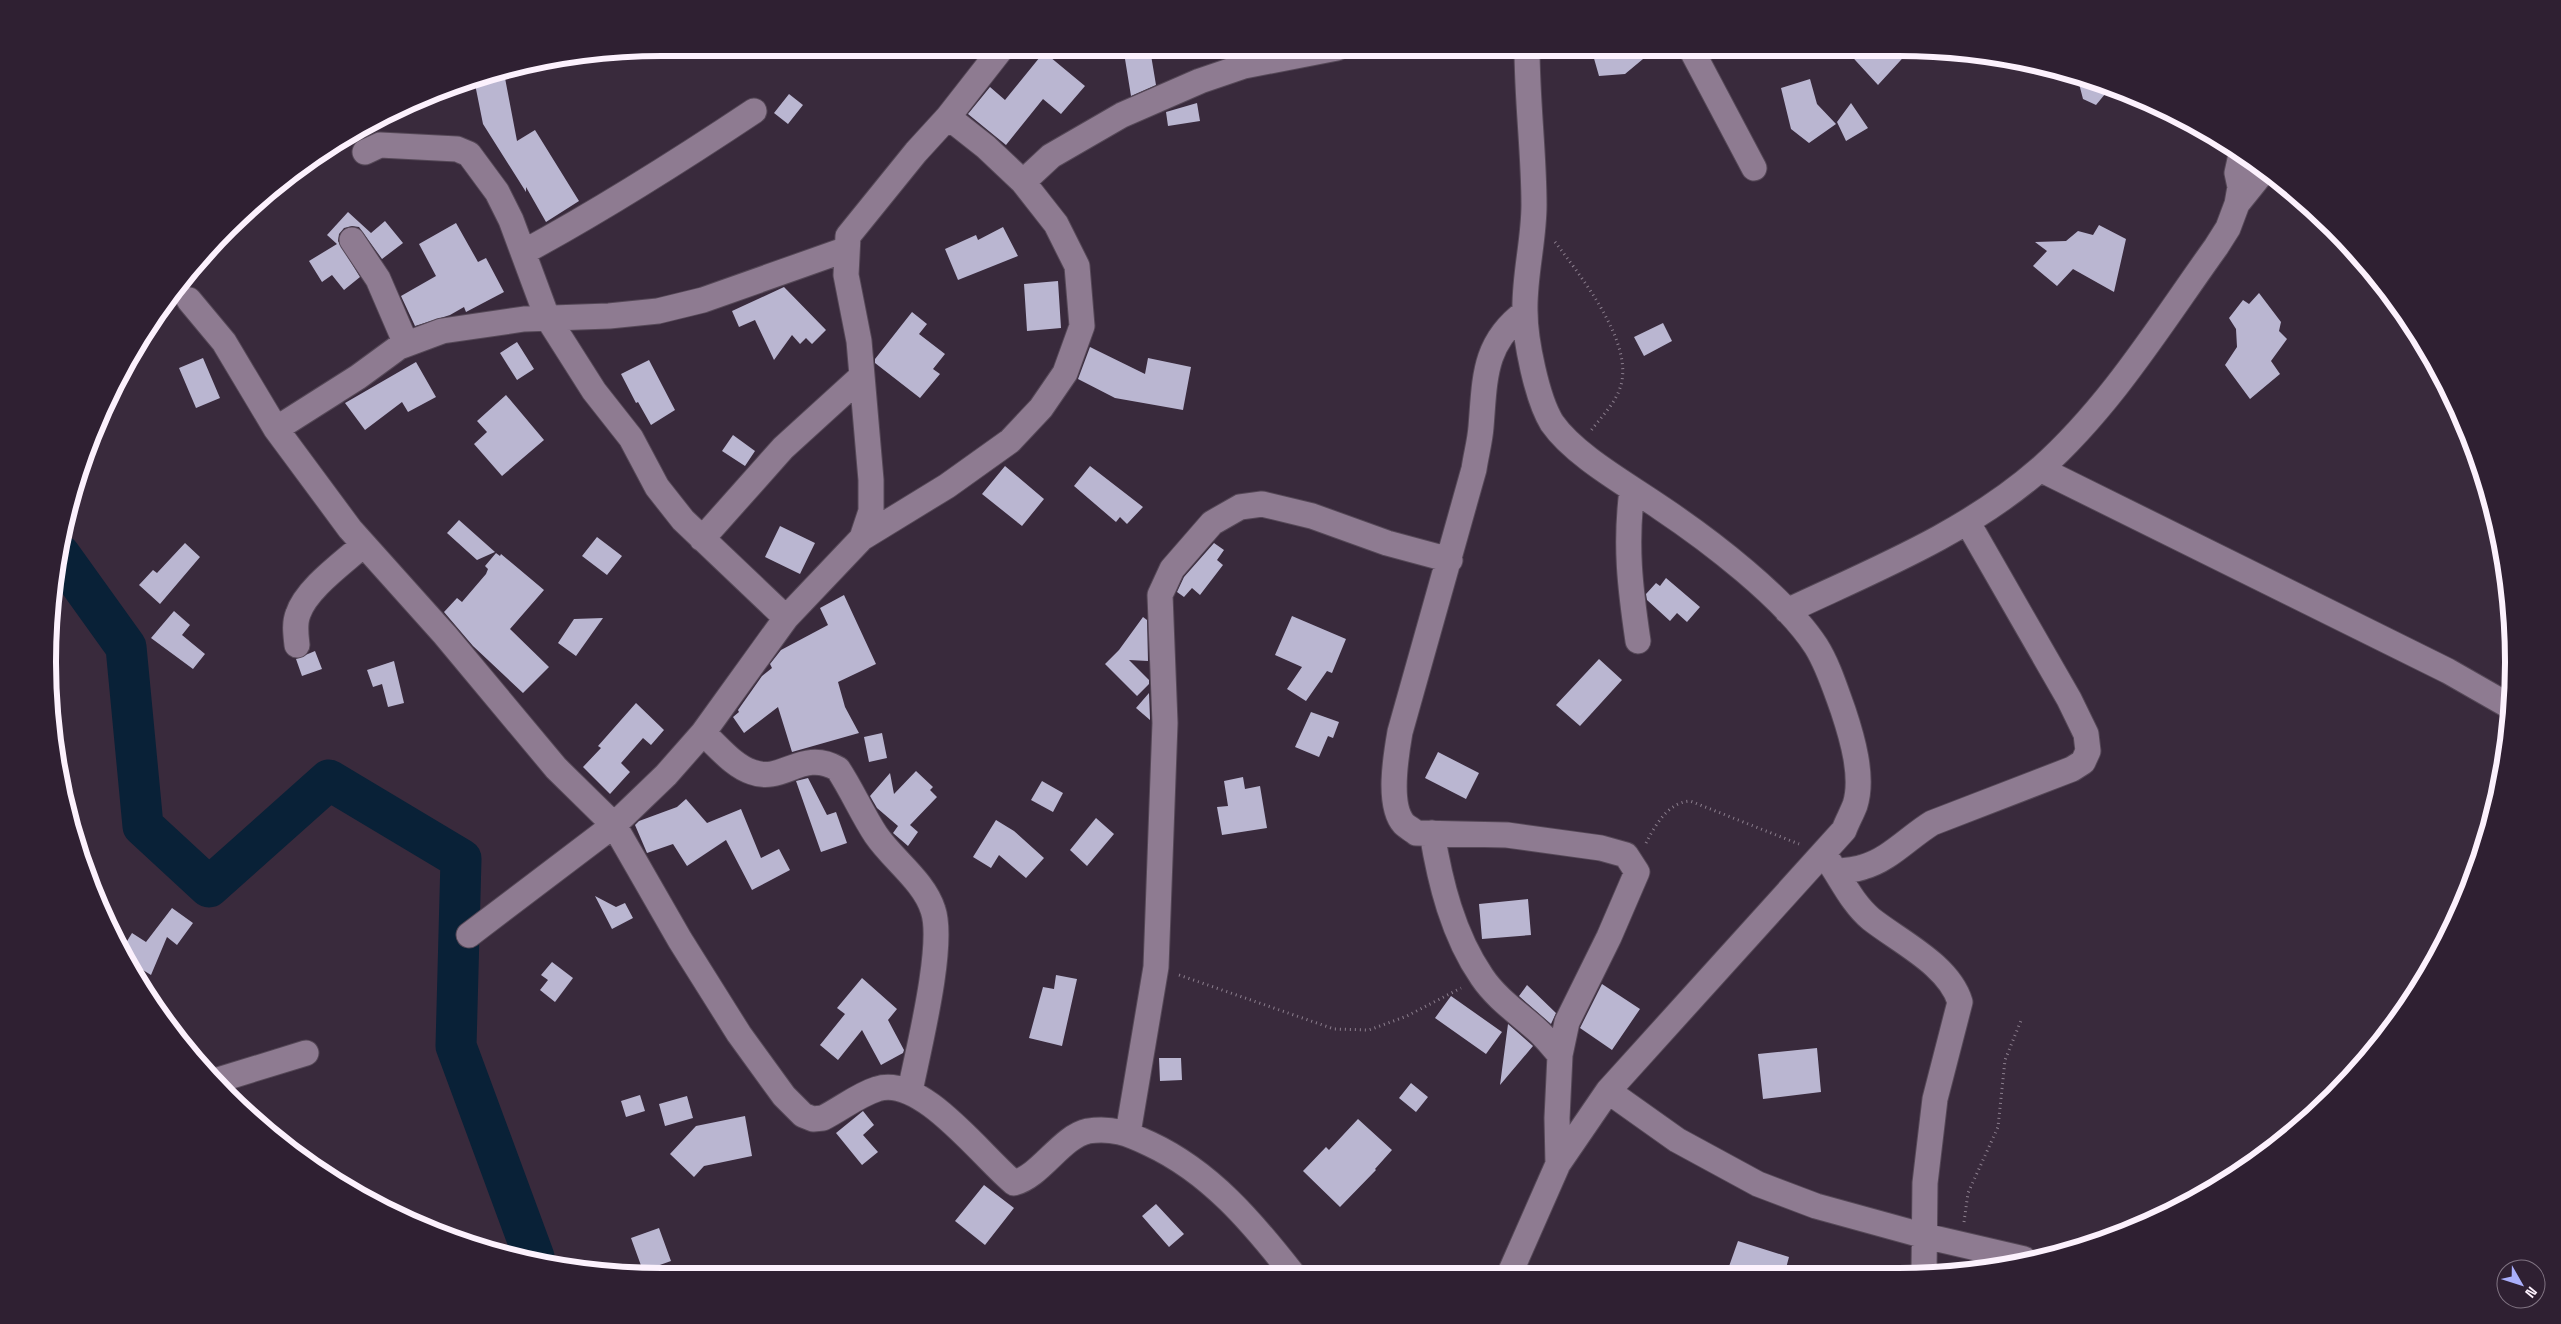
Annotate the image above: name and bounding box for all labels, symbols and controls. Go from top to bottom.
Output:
north arrow [2496,1259,2546,1309]
text: N [2521,1283,2541,1301]

